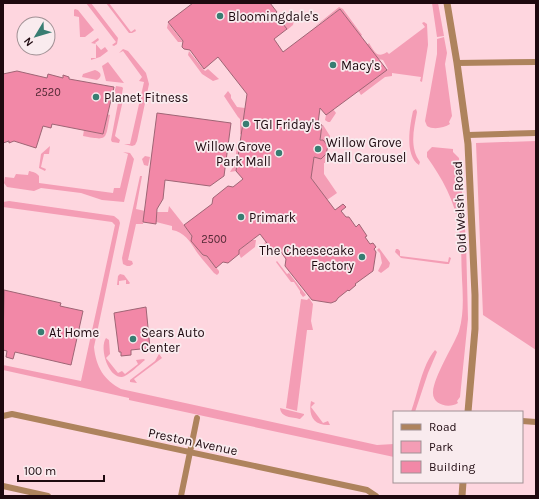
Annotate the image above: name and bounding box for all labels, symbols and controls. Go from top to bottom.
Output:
place label: Bloomingdale's [228,9,319,24]
marker: Bloomingdale's [215,11,225,21]
north arrow [16,16,56,56]
text: N [21,35,36,49]
place label: Macy's [341,58,381,73]
marker: Macy's [328,60,338,70]
house number: 2520 [35,86,61,99]
place label: Planet Fitness [104,90,188,105]
marker: Planet Fitness [91,92,101,102]
place label: TGI Friday's [254,117,321,132]
marker: TGI Friday's [241,119,251,129]
place label: Willow Grove Mall Carousel [326,135,406,165]
place label: Willow Grove Park Mall [195,139,271,169]
marker: Willow Grove Mall Carousel [313,144,323,154]
marker: Willow Grove Park Mall [274,148,284,158]
street label: Old Welsh Road [450,161,469,253]
place label: Primark [249,210,296,225]
marker: Primark [236,212,246,222]
house number: 2500 [201,233,227,246]
place label: The Cheesecake Factory [259,243,354,273]
marker: The Cheesecake Factory [357,252,367,262]
place label: At Home [49,325,99,340]
place label: Sears Auto Center [141,325,205,355]
marker: At Home [36,327,46,337]
marker: Sears Auto Center [128,334,138,344]
legend [393,411,523,483]
text: Road [429,420,457,434]
street label: Preston Avenue [147,425,239,458]
text: Park [429,440,454,454]
scale bar [18,457,104,483]
text: Building [429,460,476,474]
text: 100 m [24,464,56,478]

